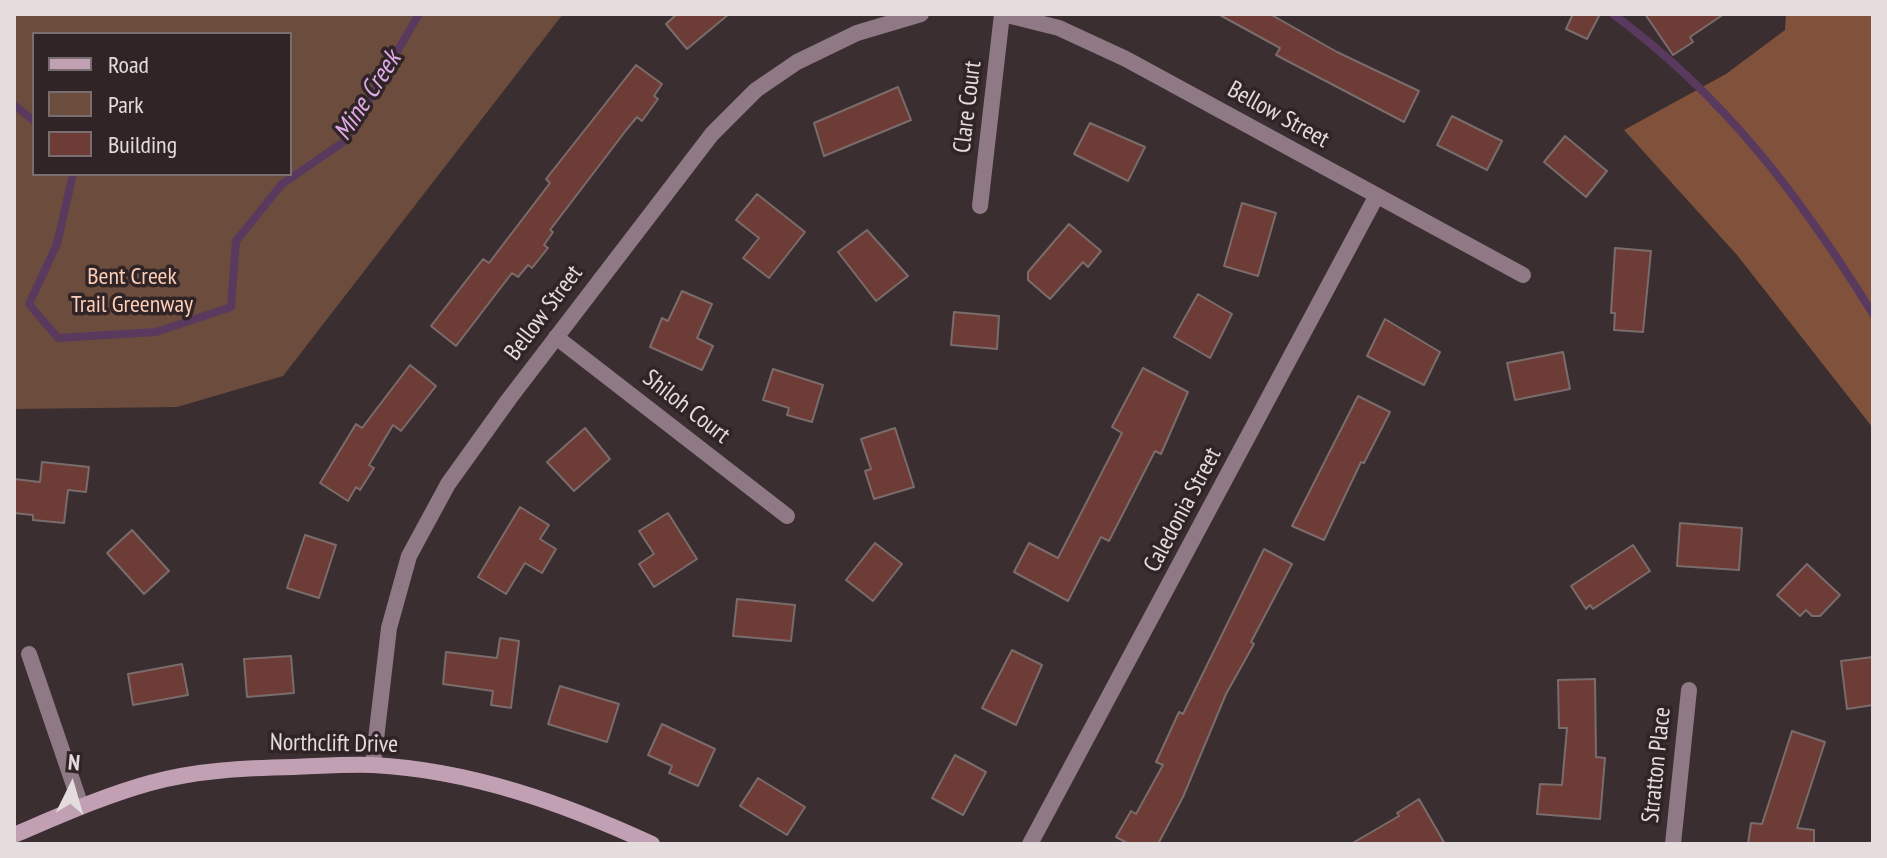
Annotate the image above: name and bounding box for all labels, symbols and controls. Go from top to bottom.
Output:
legend [32,32,292,176]
water label: Mine Creek [328,46,408,146]
text: Road [108,49,149,80]
street label: Clare Court [948,59,988,155]
street label: Bellow Street [1222,75,1334,155]
text: Park [108,89,144,120]
text: Building [108,129,177,160]
street label: Bellow Street [499,260,589,366]
park label: Bent Creek Trail Greenway [71,263,193,319]
street label: Shiloh Court [637,364,735,450]
street label: Caledonia Street [1138,443,1228,577]
street label: Stratton Place [1637,706,1677,824]
street label: Northclift Drive [270,728,398,760]
north arrow [32,746,112,826]
text: N [67,748,81,777]

